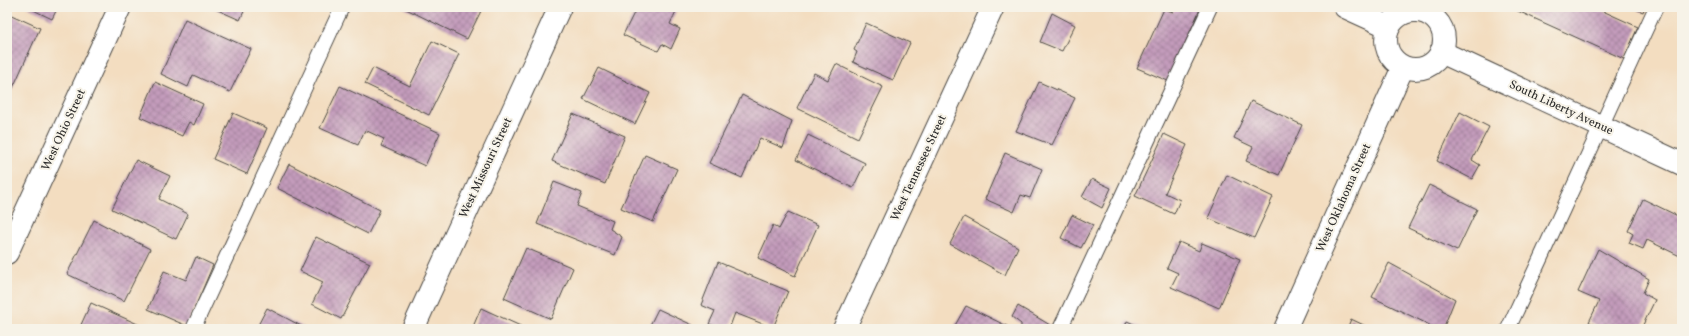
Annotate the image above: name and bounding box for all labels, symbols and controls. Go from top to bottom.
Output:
street label: South Liberty Avenue [1506,77,1616,139]
street label: West Ohio Street [38,87,90,173]
street label: West Tennessee Street [887,112,951,224]
street label: West Missouri Street [456,115,516,221]
street label: West Oklahoma Street [1313,141,1375,255]

